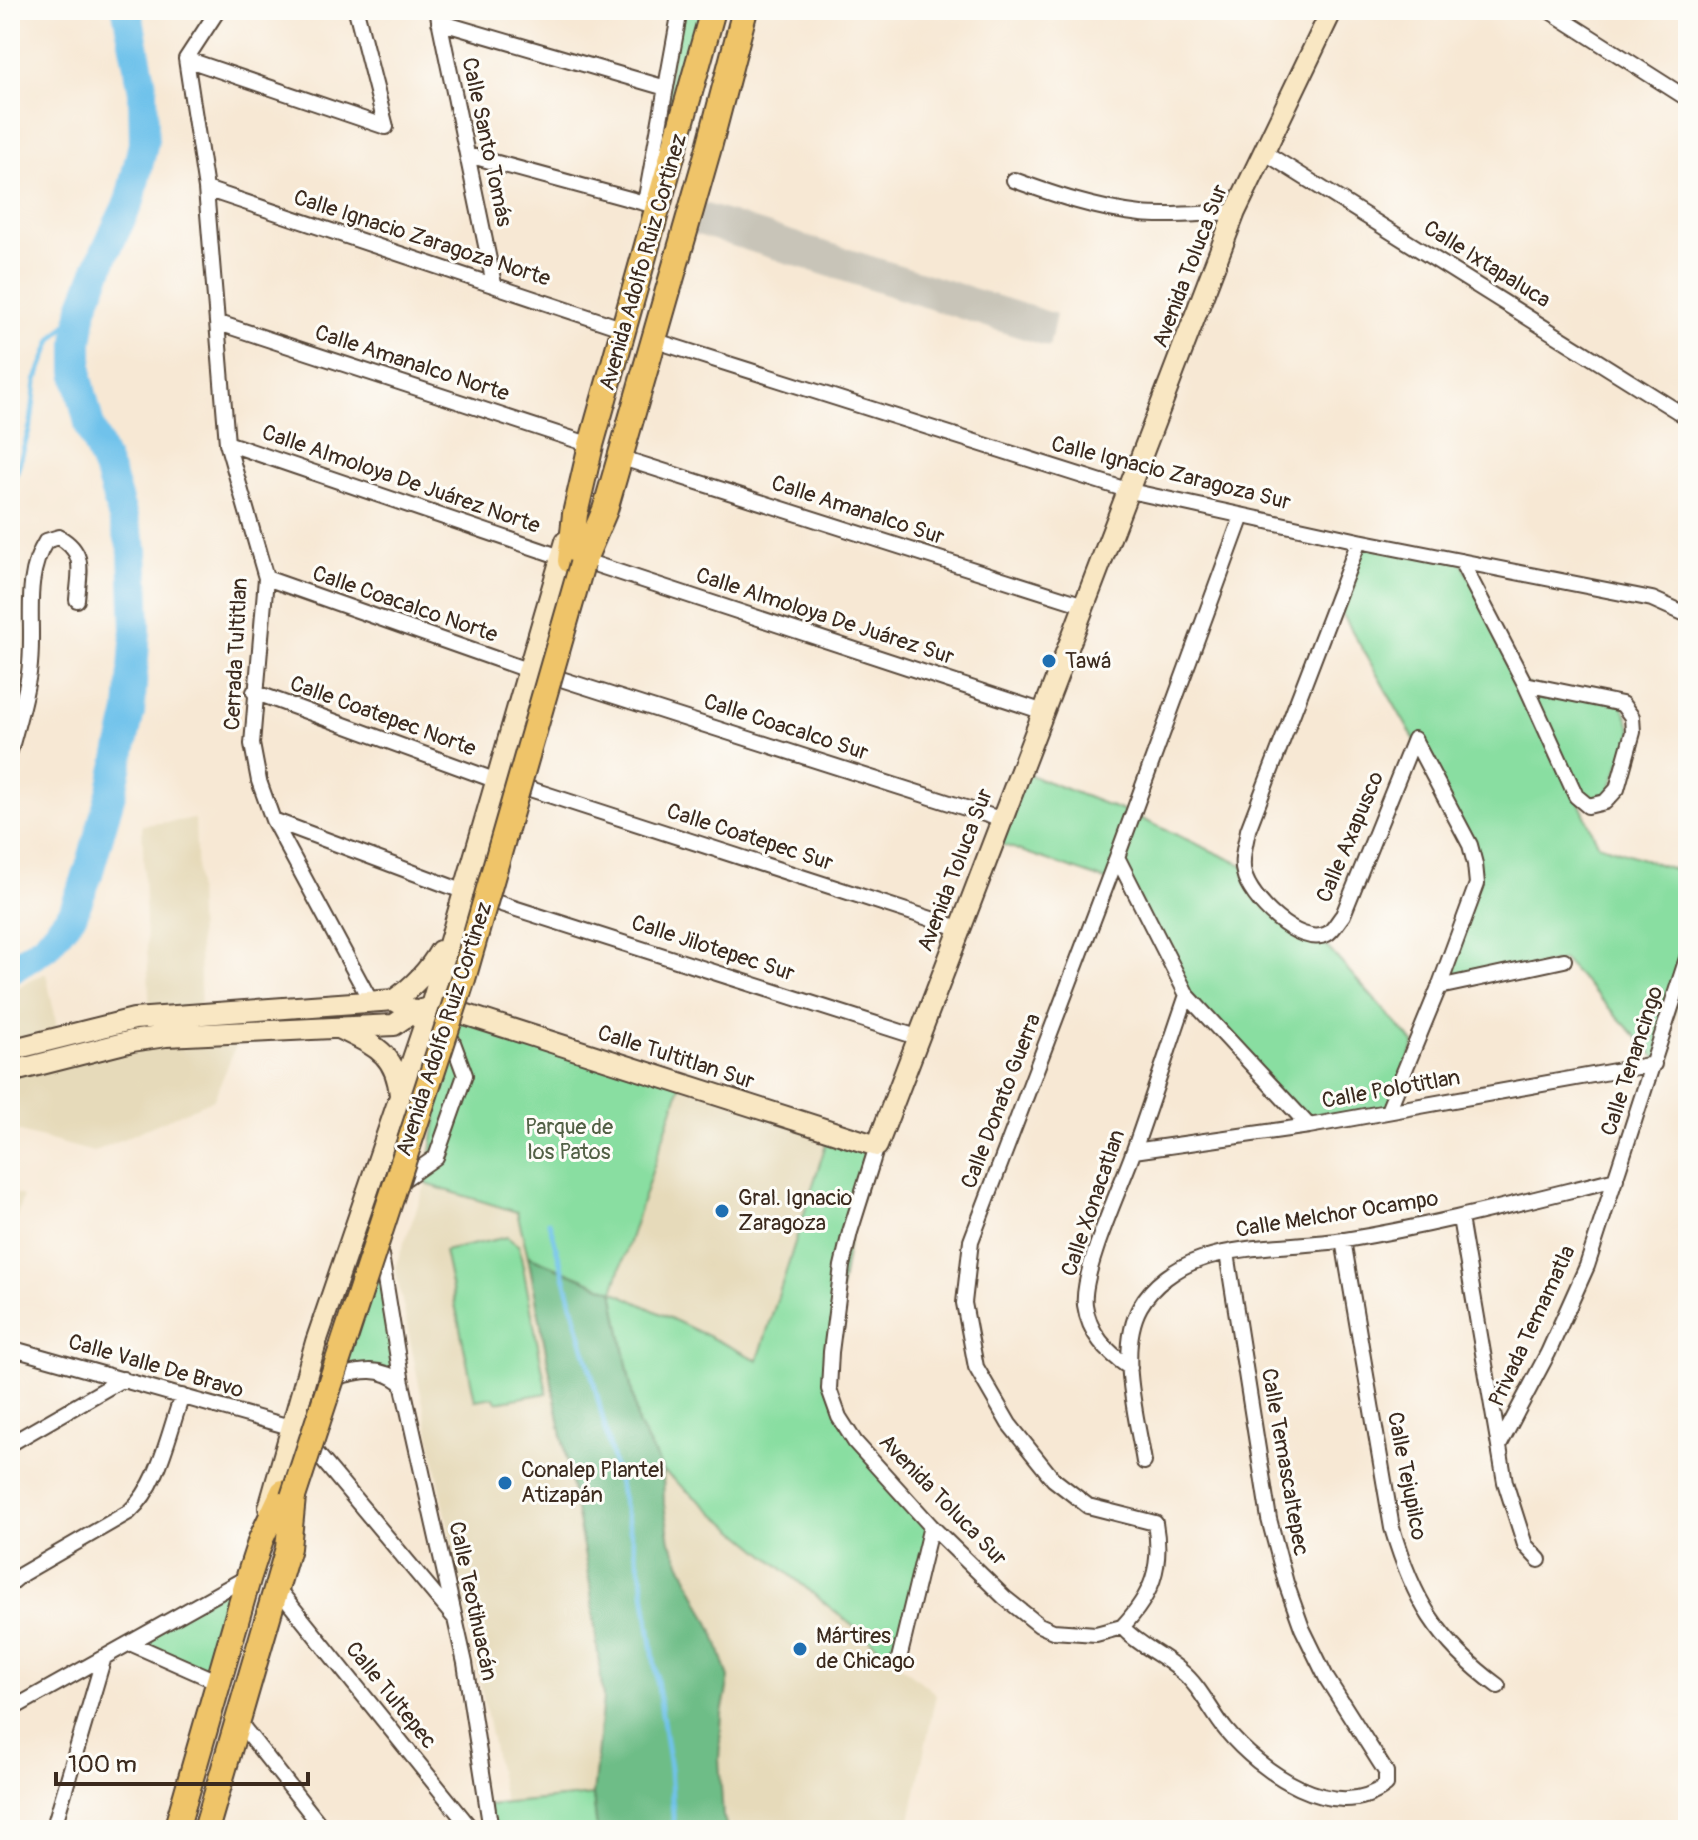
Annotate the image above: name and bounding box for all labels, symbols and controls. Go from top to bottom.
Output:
street label: Calle Santo Tomás [455,55,519,229]
street label: Avenida Adolfo Ruiz Cortinez [593,130,693,394]
street label: Avenida Toluca Sur [1146,180,1234,352]
street label: Calle Ignacio Zaragoza Norte [290,183,554,293]
street label: Calle Ixtapaluca [1418,214,1556,314]
street label: Calle Amanalco Norte [311,318,513,408]
street label: Calle Almoloya De Juárez Norte [258,418,544,540]
street label: Calle Ignacio Zaragoza Sur [1048,430,1294,516]
street label: Calle Amanalco Sur [768,469,948,551]
street label: Calle Coacalco Norte [309,559,501,649]
street label: Calle Almoloya De Juárez Sur [692,561,958,671]
street label: Cerrada Tultitlan [218,577,254,731]
place label: Tawá [1065,647,1111,675]
marker: Tawá [1040,652,1058,670]
street label: Calle Coatepec Norte [286,669,480,763]
street label: Calle Coacalco Sur [700,687,872,767]
street label: Calle Axapusco [1310,767,1390,907]
street label: Avenida Toluca Sur [911,784,999,956]
street label: Calle Coatepec Sur [663,797,837,877]
street label: Avenida Adolfo Ruiz Cortinez [390,898,498,1160]
street label: Calle Jilotepec Sur [628,908,798,988]
street label: Calle Tenancingo [1595,982,1669,1139]
street label: Calle Donato Guerra [955,1010,1047,1192]
street label: Calle Tultitlan Sur [594,1018,758,1096]
street label: Calle Polotitlan [1320,1063,1462,1115]
park label: Parque de los Patos [525,1113,613,1166]
street label: Calle Xonacatlan [1055,1126,1131,1280]
place label: Gral. Ignacio Zaragoza [738,1184,853,1237]
street label: Calle Melchor Ocampo [1234,1184,1441,1244]
marker: Gral. Ignacio Zaragoza [713,1202,731,1220]
street label: Privada Temamatla [1482,1241,1582,1411]
street label: Calle Valle De Bravo [65,1328,247,1404]
street label: Calle Temascaltepec [1255,1366,1315,1558]
street label: Calle Tejupilco [1381,1410,1433,1543]
street label: Avenida Toluca Sur [873,1428,1013,1572]
place label: Conalep Plantel Atizapán [521,1456,664,1509]
marker: Conalep Plantel Atizapán [496,1474,514,1492]
street label: Calle Teotihuacán [442,1519,504,1683]
place label: Mártires de Chicago [816,1622,915,1675]
street label: Calle Tultepec [339,1636,443,1754]
marker: Mártires de Chicago [791,1640,809,1658]
scale bar [56,1736,308,1786]
text: 100 m [68,1750,137,1779]

